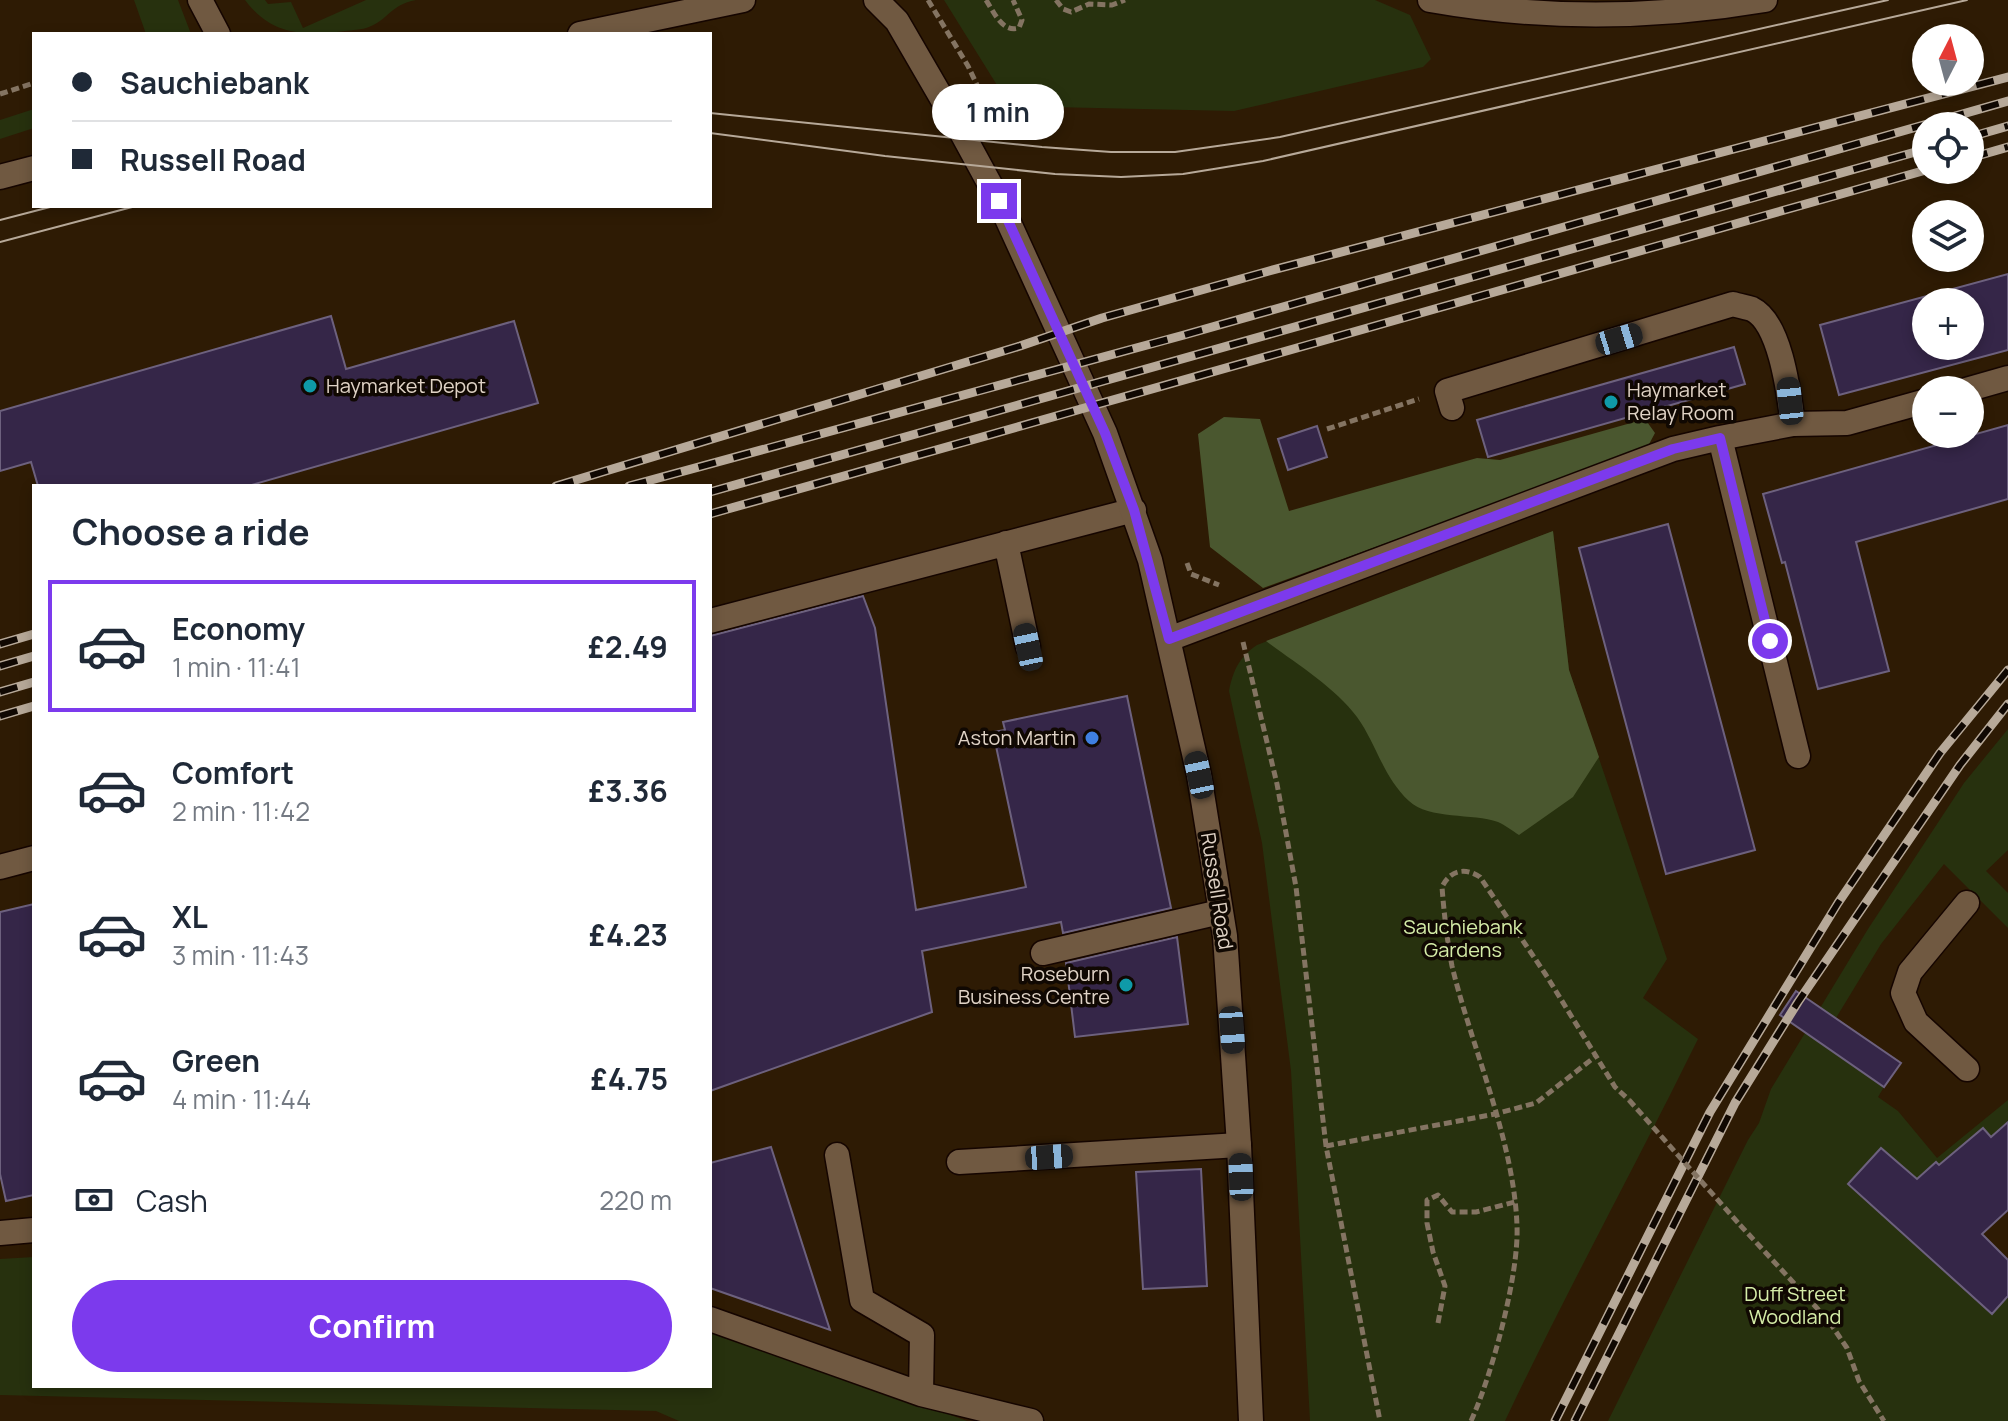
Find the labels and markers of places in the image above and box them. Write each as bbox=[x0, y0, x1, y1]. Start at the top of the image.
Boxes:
place label: Haymarket Depot bbox=[326, 372, 486, 399]
place label: Haymarket Relay Room bbox=[1627, 376, 1734, 426]
marker: Haymarket Depot bbox=[301, 377, 319, 395]
marker: Haymarket Relay Room bbox=[1602, 393, 1620, 411]
place label: Aston Martin bbox=[958, 724, 1076, 751]
marker: Aston Martin bbox=[1083, 729, 1101, 747]
place label: Roseburn Business Centre bbox=[958, 960, 1110, 1010]
marker: Roseburn Business Centre bbox=[1117, 976, 1135, 994]

